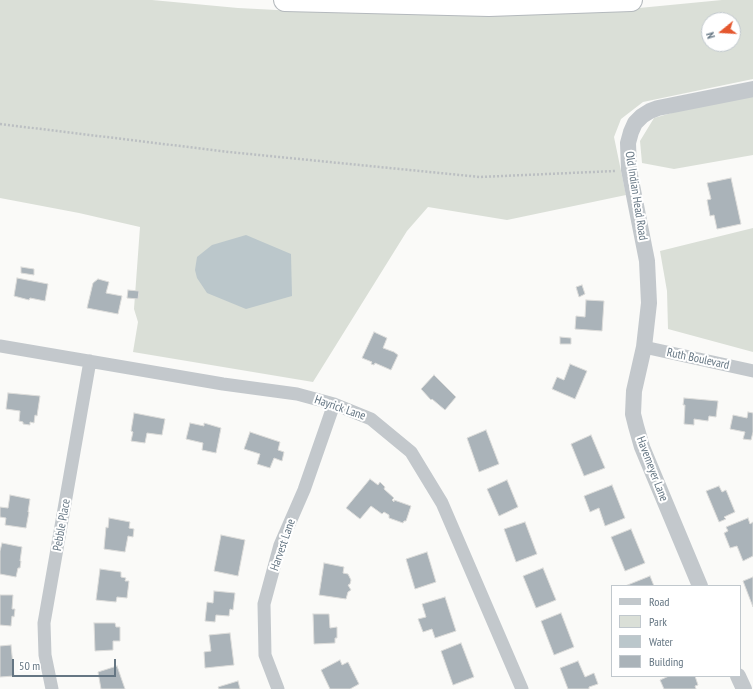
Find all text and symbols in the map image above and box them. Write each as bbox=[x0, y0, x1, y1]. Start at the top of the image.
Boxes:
north arrow bbox=[701, 12, 741, 52]
text: N bbox=[703, 30, 718, 40]
street label: Old Indian Head Road bbox=[622, 150, 650, 242]
street label: Ruth Boulevard bbox=[665, 345, 731, 373]
street label: Hayrick Lane bbox=[313, 393, 367, 423]
street label: Havemeyer Lane bbox=[633, 434, 671, 504]
street label: Pebble Place bbox=[50, 498, 74, 552]
street label: Harvest Lane bbox=[267, 517, 299, 573]
legend bbox=[611, 585, 741, 677]
text: Road bbox=[649, 594, 669, 609]
text: Park bbox=[649, 614, 667, 629]
text: Water bbox=[649, 634, 673, 649]
scale bar bbox=[14, 651, 118, 677]
text: Building bbox=[649, 654, 684, 669]
text: 50 m bbox=[19, 658, 40, 673]

